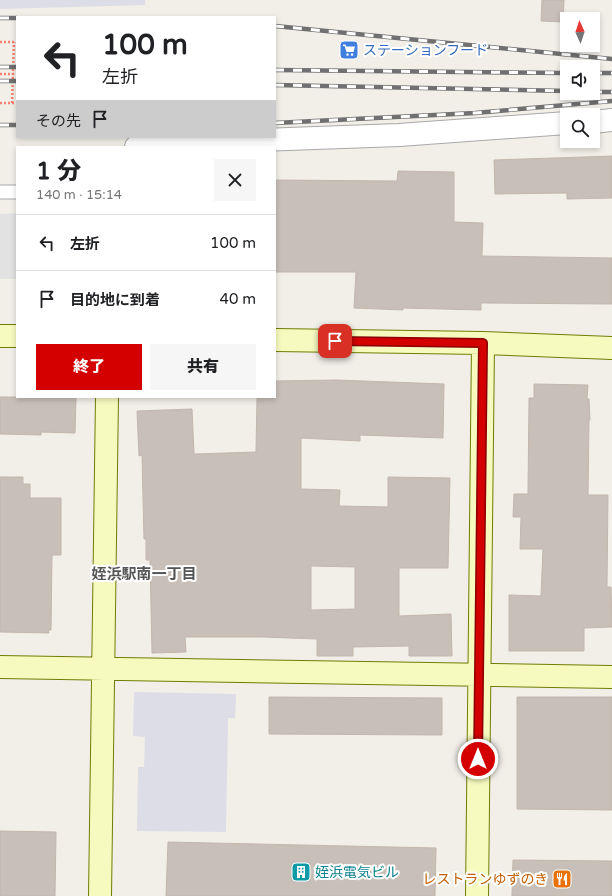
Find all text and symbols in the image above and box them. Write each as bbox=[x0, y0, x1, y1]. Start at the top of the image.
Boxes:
north arrow bbox=[560, 12, 600, 52]
map controls bbox=[560, 12, 600, 148]
text: 100 m bbox=[102, 28, 188, 62]
icon: left bbox=[36, 32, 88, 84]
supermarket icon: ステーションフード bbox=[338, 39, 360, 61]
place label: ステーションフード bbox=[363, 42, 488, 59]
button: sound bbox=[560, 60, 600, 100]
text: 左折 bbox=[102, 66, 138, 88]
icon: arrive bbox=[89, 108, 111, 130]
button: search bbox=[560, 108, 600, 148]
text: その先 bbox=[36, 112, 81, 130]
text: 1 分 bbox=[36, 157, 81, 186]
button: close bbox=[214, 159, 256, 201]
text: 140 m · 15:14 bbox=[36, 187, 122, 203]
icon: left bbox=[36, 232, 58, 254]
text: 100 m bbox=[210, 234, 256, 252]
text: 左折 bbox=[70, 235, 100, 253]
icon: arrive bbox=[36, 288, 58, 310]
text: 40 m bbox=[219, 290, 256, 308]
text: 目的地に到着 bbox=[70, 291, 160, 309]
pin bbox=[318, 324, 352, 358]
icon: arrive bbox=[324, 330, 346, 352]
button: 終了 bbox=[36, 344, 142, 390]
button: 共有 bbox=[150, 344, 256, 390]
district label: 姪浜駅南一丁目 bbox=[91, 565, 197, 583]
position arrow bbox=[457, 738, 499, 780]
building icon: 姪浜電気ビル bbox=[290, 861, 312, 883]
place label: 姪浜電気ビル bbox=[315, 864, 399, 881]
restaurant icon: レストランゆずのき bbox=[551, 868, 573, 890]
place label: レストランゆずのき bbox=[422, 871, 548, 888]

